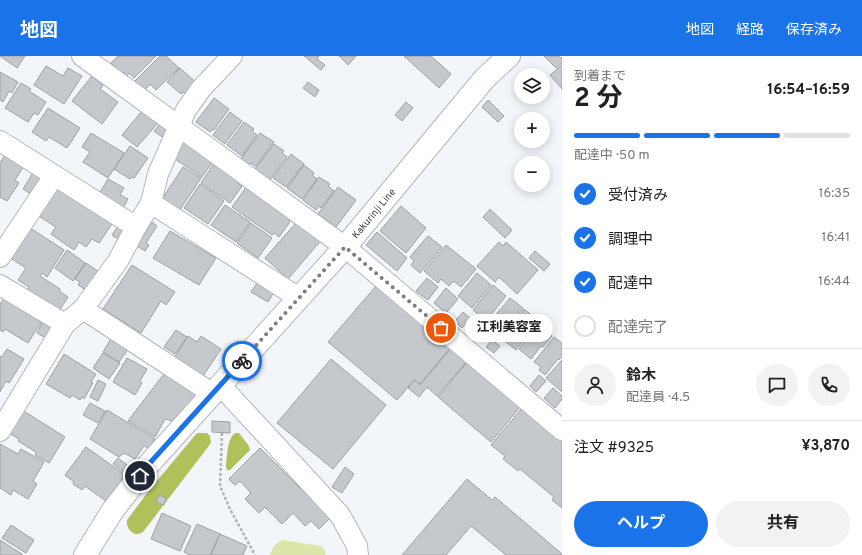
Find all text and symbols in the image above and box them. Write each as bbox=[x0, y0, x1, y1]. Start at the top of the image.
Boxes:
text: 地図 bbox=[20, 19, 58, 43]
text: 地図 bbox=[686, 22, 714, 39]
text: 経路 bbox=[736, 22, 764, 39]
text: 保存済み bbox=[786, 22, 842, 39]
map controls bbox=[514, 68, 550, 192]
button: layers bbox=[514, 68, 550, 104]
text: 到着まで bbox=[574, 69, 626, 85]
text: 16:54–16:59 bbox=[767, 81, 850, 100]
text: 2 分 bbox=[574, 83, 622, 116]
button: + bbox=[514, 112, 550, 148]
text: 配達中 · 50 m bbox=[574, 148, 650, 164]
button: − bbox=[514, 156, 550, 192]
icon: check bbox=[574, 183, 596, 205]
street label: Kakurinji Line bbox=[350, 186, 399, 242]
text: 16:35 bbox=[819, 186, 850, 202]
text: 受付済み bbox=[608, 187, 668, 206]
icon: check bbox=[574, 227, 596, 249]
text: 16:41 bbox=[822, 230, 850, 246]
text: 調理中 bbox=[608, 231, 653, 250]
icon: check bbox=[574, 271, 596, 293]
text: 16:44 bbox=[818, 274, 850, 290]
text: 配達中 bbox=[608, 275, 653, 294]
pin bbox=[424, 311, 458, 345]
callout: 江利美容室 bbox=[465, 314, 553, 342]
icon: bag bbox=[430, 317, 452, 339]
text: 配達完了 bbox=[608, 319, 668, 338]
text: 江利美容室 bbox=[476, 320, 542, 336]
courier bbox=[222, 341, 262, 381]
icon: bike bbox=[231, 350, 253, 372]
button: person bbox=[574, 364, 616, 406]
button: chat bbox=[756, 364, 798, 406]
button: phone bbox=[808, 364, 850, 406]
text: 鈴木 bbox=[626, 367, 656, 386]
text: 配達員 · 4.5 bbox=[626, 390, 690, 406]
text: ¥3,870 bbox=[801, 437, 850, 456]
text: 注文 #9325 bbox=[574, 439, 654, 458]
pin bbox=[123, 459, 157, 493]
icon: home bbox=[129, 465, 151, 487]
button: ヘルプ bbox=[574, 501, 708, 547]
button: 共有 bbox=[716, 501, 850, 547]

